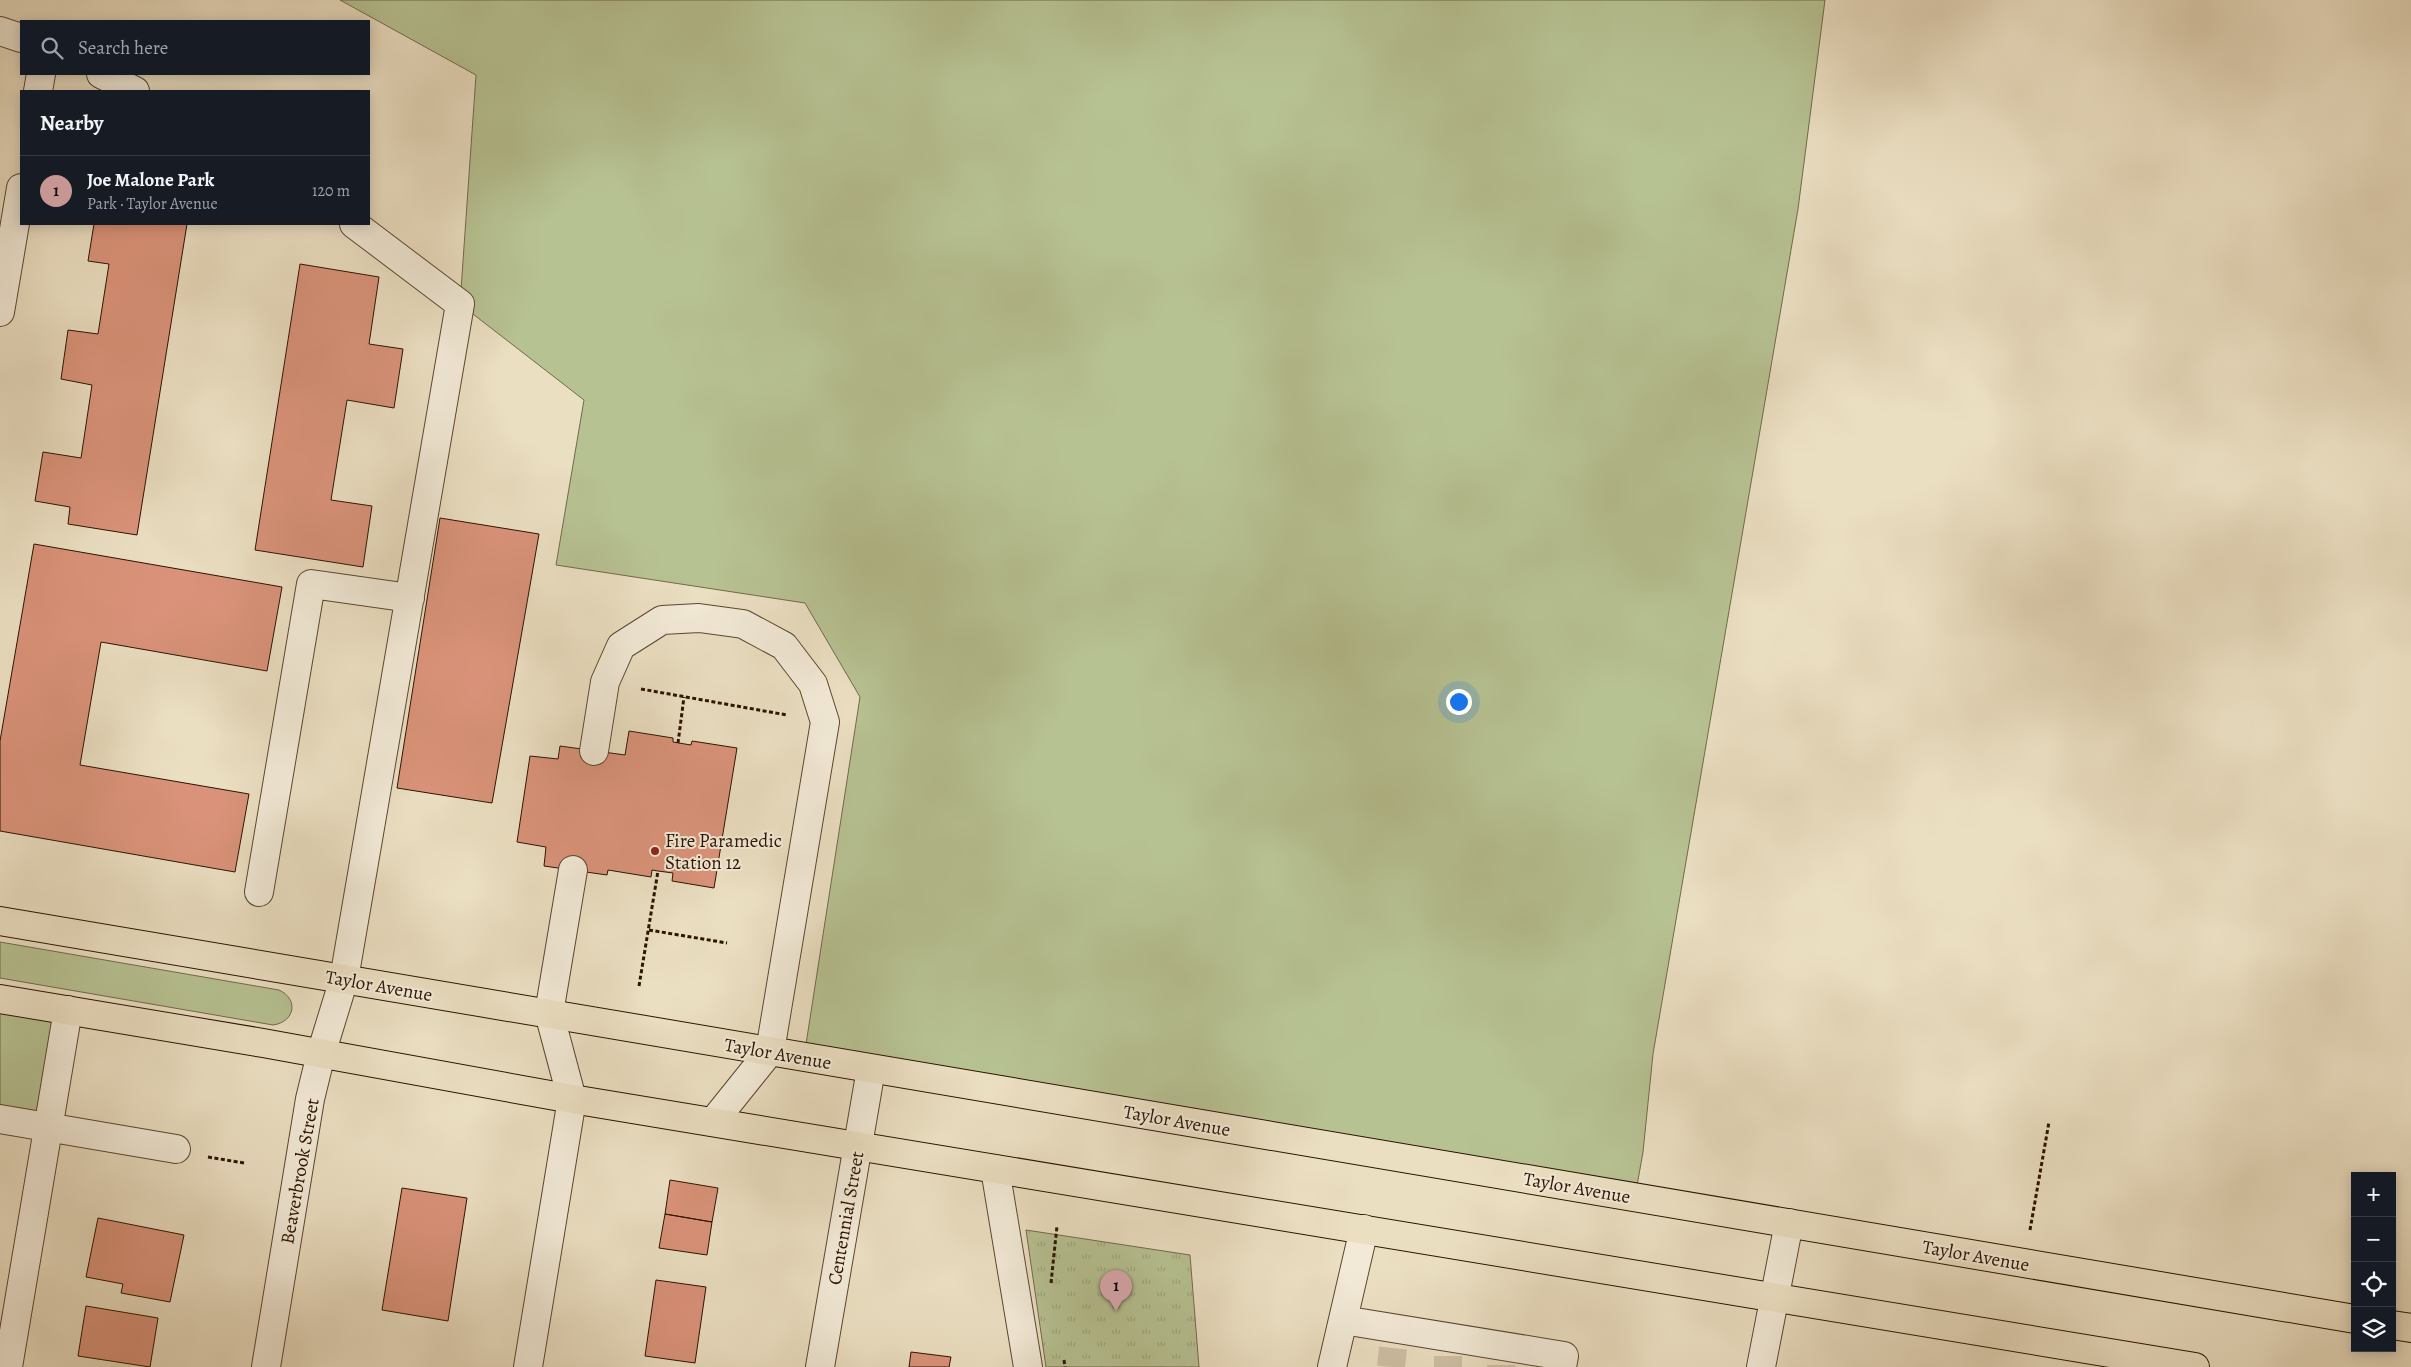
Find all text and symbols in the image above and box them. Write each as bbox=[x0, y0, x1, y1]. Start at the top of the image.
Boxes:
search box bbox=[20, 20, 370, 75]
icon: search bbox=[38, 34, 66, 62]
text: Search here bbox=[78, 35, 168, 61]
text: Nearby bbox=[40, 109, 103, 137]
text: Joe Malone Park bbox=[87, 167, 214, 193]
text: 1 bbox=[53, 180, 59, 202]
text: 120 m bbox=[312, 180, 350, 202]
text: Park · Taylor Avenue bbox=[87, 193, 218, 215]
your location bbox=[1446, 689, 1472, 715]
place label: Fire Paramedic Station 12 bbox=[665, 828, 782, 876]
marker: Fire Paramedic Station 12 bbox=[649, 845, 661, 857]
street label: Taylor Avenue bbox=[323, 964, 434, 1008]
street label: Taylor Avenue bbox=[722, 1032, 833, 1076]
street label: Beaverbrook Street bbox=[274, 1096, 326, 1246]
street label: Taylor Avenue bbox=[1121, 1099, 1232, 1143]
street label: Centennial Street bbox=[821, 1149, 871, 1287]
street label: Taylor Avenue bbox=[1521, 1166, 1632, 1210]
map controls bbox=[2351, 1172, 2396, 1352]
button: + bbox=[2351, 1172, 2396, 1217]
button: − bbox=[2351, 1217, 2396, 1262]
street label: Taylor Avenue bbox=[1920, 1234, 2031, 1278]
button: locate bbox=[2351, 1262, 2396, 1307]
pin: 1 bbox=[1100, 1270, 1132, 1311]
button: layers bbox=[2351, 1307, 2396, 1352]

